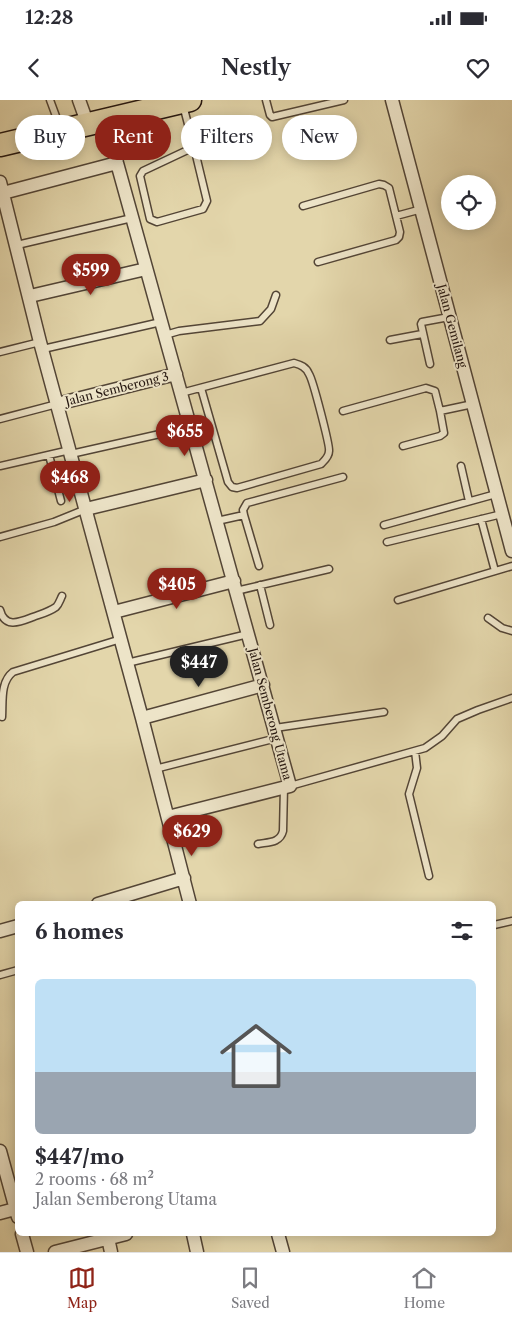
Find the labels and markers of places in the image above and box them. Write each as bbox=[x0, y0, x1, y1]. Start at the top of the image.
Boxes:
pin: $599 bbox=[61, 254, 121, 296]
pin: $655 bbox=[155, 414, 215, 457]
pin: $468 bbox=[40, 460, 100, 503]
pin: $405 bbox=[147, 568, 207, 610]
pin: $447 bbox=[169, 646, 229, 688]
pin: $629 bbox=[162, 814, 222, 857]

